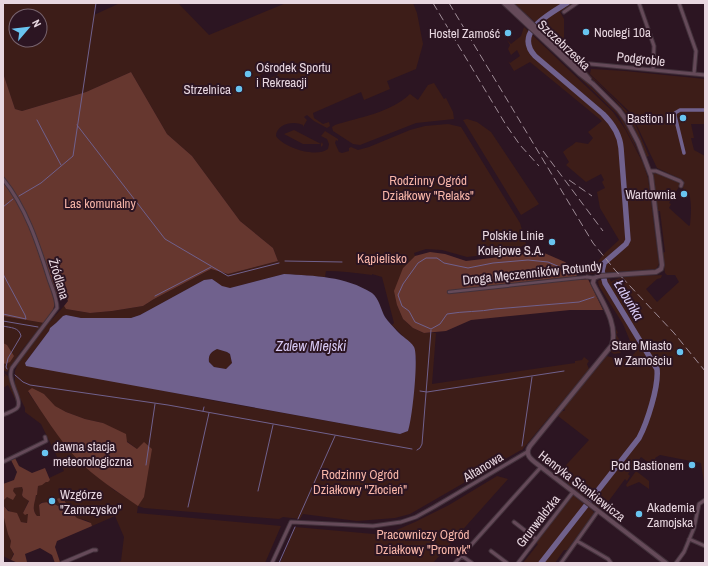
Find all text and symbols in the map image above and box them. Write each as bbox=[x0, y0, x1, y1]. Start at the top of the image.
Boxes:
north arrow bbox=[8, 8, 48, 48]
street label: Szczebrzeska bbox=[534, 16, 594, 74]
text: N bbox=[29, 17, 45, 29]
place label: Noclegi 10a bbox=[594, 24, 651, 41]
place label: Hostel Zamość bbox=[429, 25, 500, 42]
marker: Noclegi 10a bbox=[581, 27, 591, 37]
marker: Hostel Zamość bbox=[503, 28, 513, 38]
street label: Podgroble bbox=[616, 48, 666, 70]
place label: Ośrodek Sportu i Rekreacji bbox=[256, 59, 331, 91]
marker: Ośrodek Sportu i Rekreacji bbox=[243, 69, 253, 79]
place label: Strzelnica bbox=[184, 81, 231, 98]
marker: Strzelnica bbox=[234, 84, 244, 94]
place label: Bastion III bbox=[627, 110, 675, 127]
marker: Bastion III bbox=[678, 113, 688, 123]
park label: Rodzinny Ogród Działkowy "Relaks" bbox=[382, 172, 474, 204]
place label: Wartownia bbox=[625, 186, 676, 203]
marker: Wartownia bbox=[679, 189, 689, 199]
park label: Las komunalny bbox=[64, 195, 137, 212]
place label: Polskie Linie Kolejowe S.A. bbox=[478, 227, 544, 259]
marker: Polskie Linie Kolejowe S.A. bbox=[547, 237, 557, 247]
park label: Kąpielisko bbox=[357, 250, 407, 267]
street label: Źródlana bbox=[45, 256, 73, 302]
street label: Droga Męczenników Rotundy bbox=[462, 257, 603, 289]
water label: Łabuńka bbox=[609, 276, 648, 324]
water label: Zalew Miejski bbox=[275, 337, 347, 355]
place label: Stare Miasto w Zamościu bbox=[612, 337, 672, 369]
marker: Stare Miasto w Zamościu bbox=[675, 347, 685, 357]
place label: dawna stacja meteorologiczna bbox=[53, 438, 132, 470]
street label: Henryka Sienkiewicza bbox=[535, 447, 629, 525]
marker: dawna stacja meteorologiczna bbox=[40, 448, 50, 458]
street label: Altanowa bbox=[459, 448, 506, 486]
place label: Pod Bastionem bbox=[611, 457, 684, 474]
marker: Pod Bastionem bbox=[687, 460, 697, 470]
park label: Rodzinny Ogród Działkowy "Złocień" bbox=[313, 466, 407, 498]
place label: Wzgórze "Zamczysko" bbox=[60, 486, 122, 518]
street label: Grunwaldzka bbox=[512, 491, 564, 551]
marker: Wzgórze "Zamczysko" bbox=[47, 496, 57, 506]
place label: Akademia Zamojska bbox=[646, 499, 695, 531]
marker: Akademia Zamojska bbox=[634, 509, 644, 519]
park label: Pracowniczy Ogród Działkowy "Promyk" bbox=[375, 526, 471, 558]

